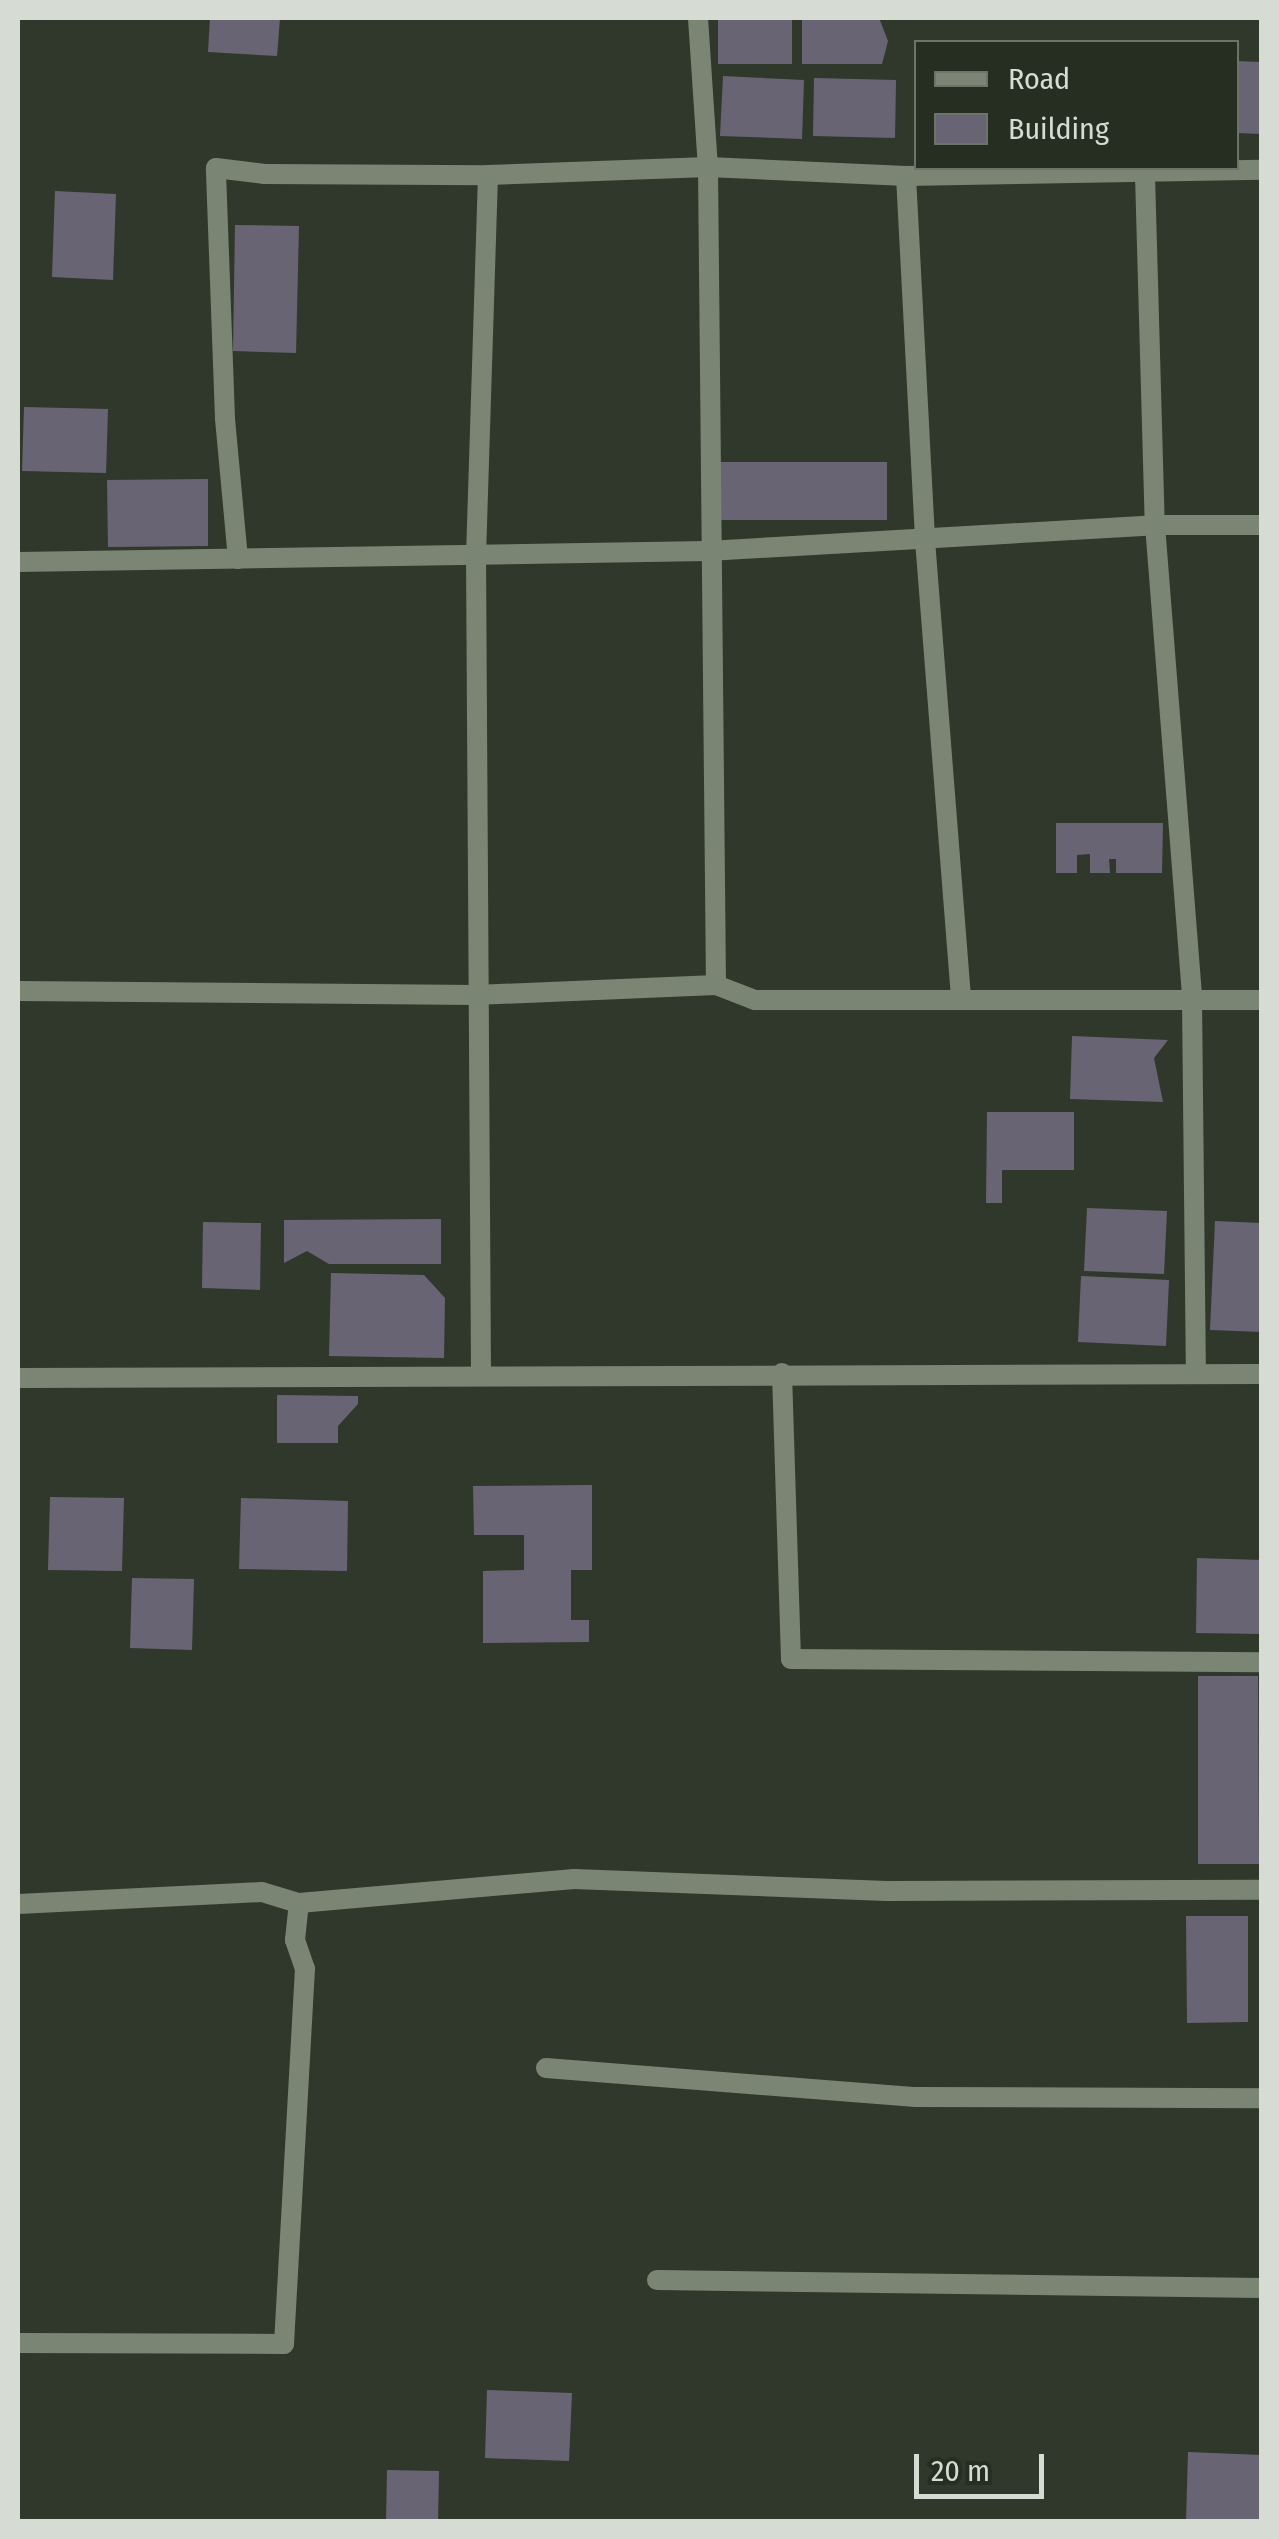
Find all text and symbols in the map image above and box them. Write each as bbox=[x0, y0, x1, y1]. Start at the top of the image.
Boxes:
legend bbox=[914, 40, 1239, 170]
text: Road bbox=[1008, 61, 1070, 97]
text: Building bbox=[1008, 111, 1109, 147]
scale bar bbox=[919, 2434, 1049, 2496]
text: 20 m bbox=[931, 2453, 990, 2489]

